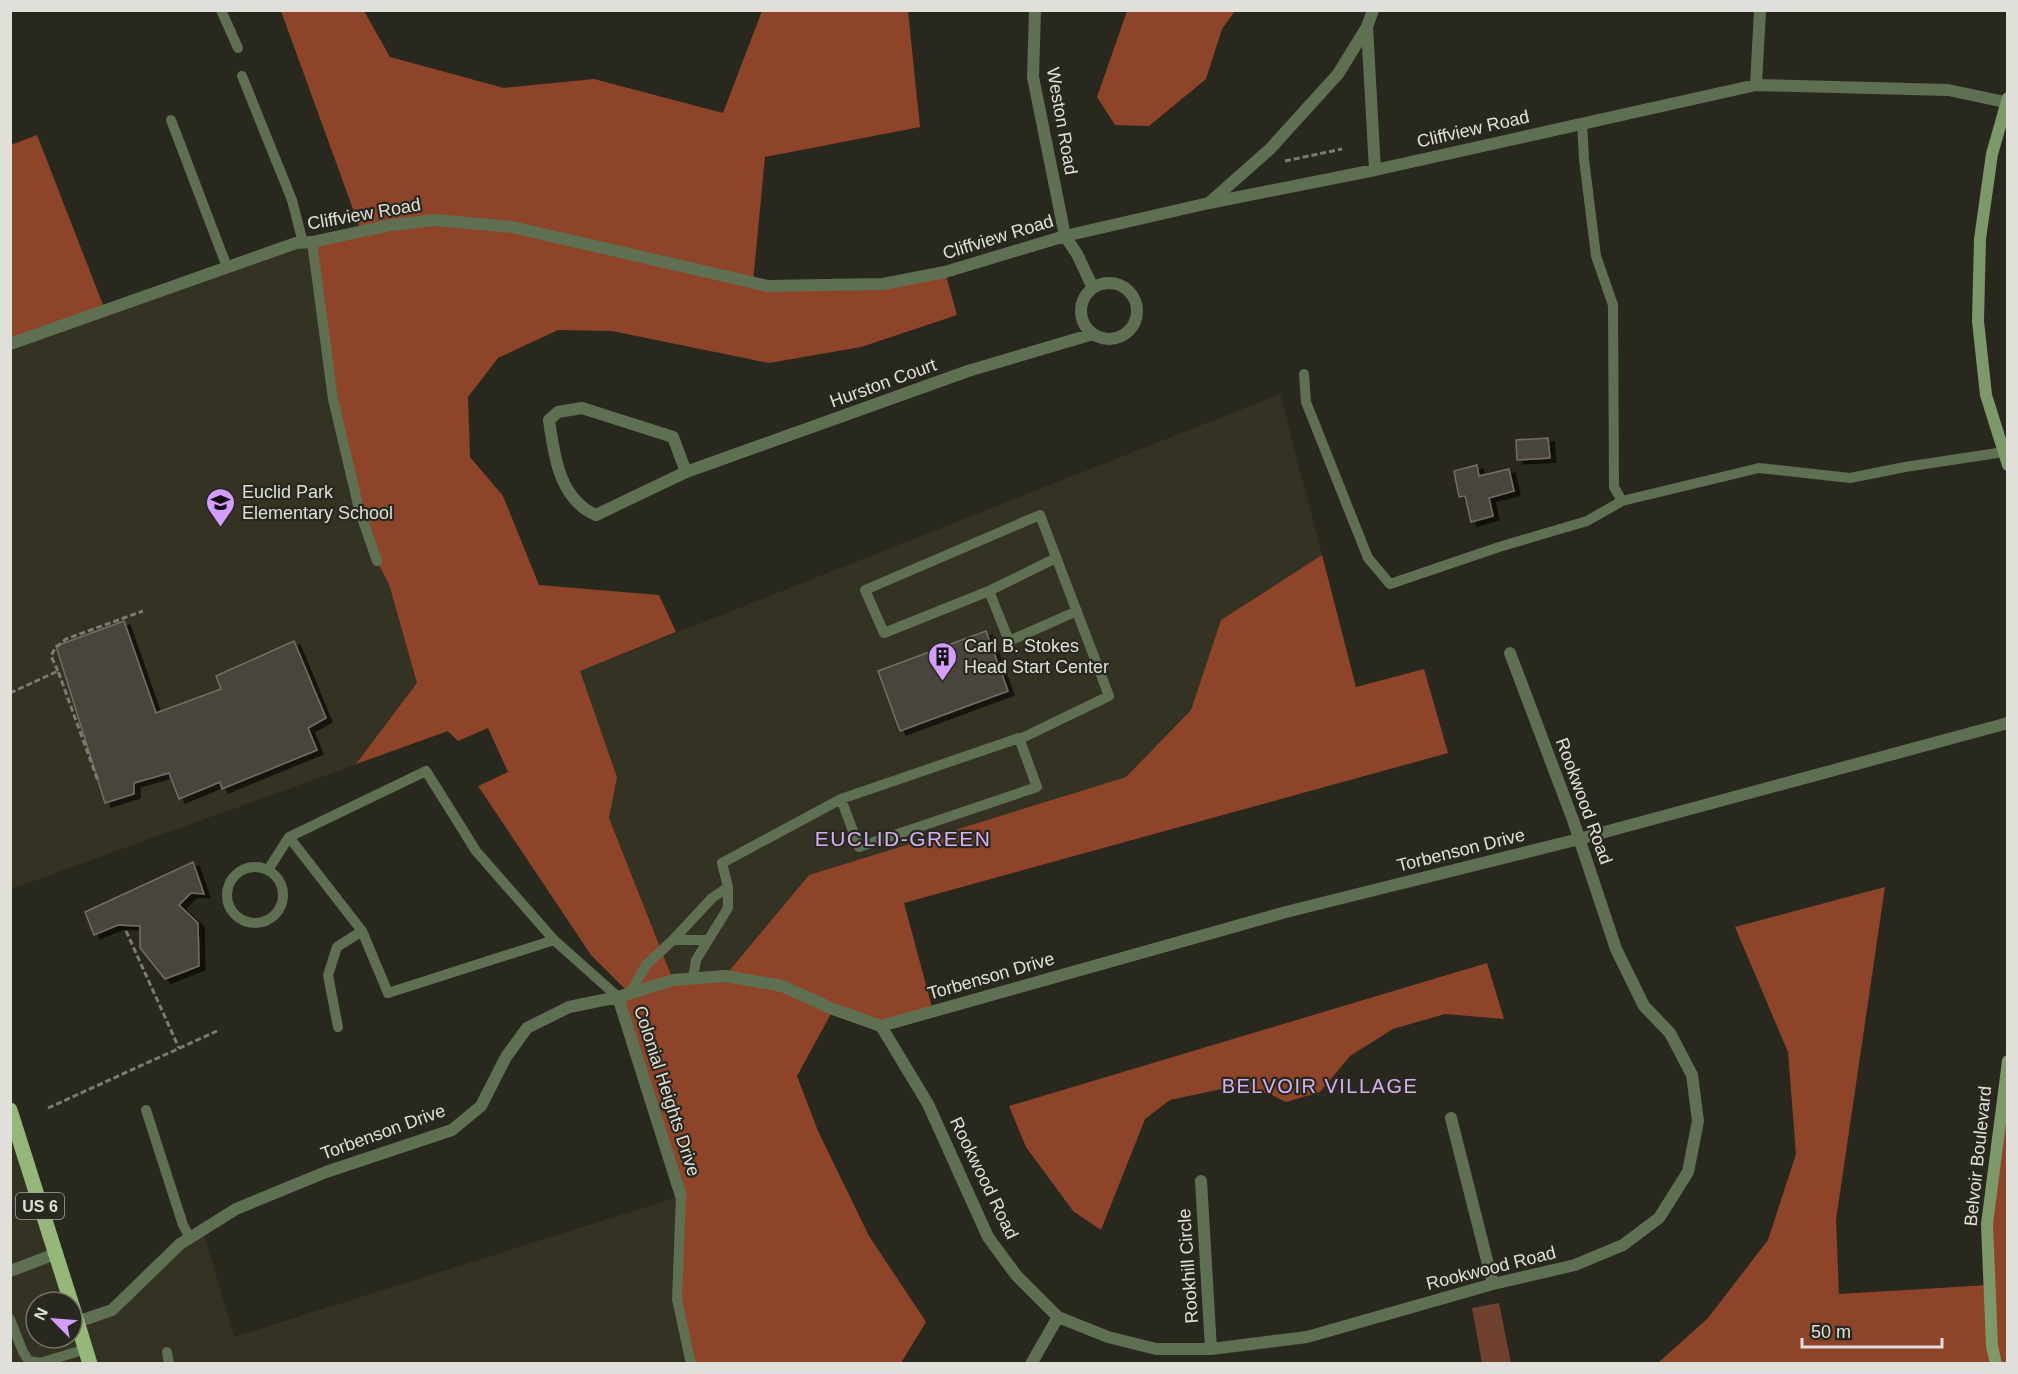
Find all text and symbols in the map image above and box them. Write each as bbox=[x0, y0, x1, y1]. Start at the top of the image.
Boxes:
street label: Weston Road bbox=[1043, 66, 1081, 176]
street label: Cliffview Road bbox=[1415, 106, 1531, 152]
street label: Cliffview Road bbox=[306, 194, 422, 234]
street label: Cliffview Road bbox=[940, 211, 1056, 263]
street label: Hurston Court bbox=[827, 354, 939, 412]
place label: Euclid Park Elementary School bbox=[242, 482, 393, 523]
school or university icon: Euclid Park Elementary School bbox=[205, 486, 237, 528]
place label: Carl B. Stokes Head Start Center bbox=[964, 636, 1109, 677]
building icon: Carl B. Stokes Head Start Center bbox=[927, 640, 959, 682]
street label: Rookwood Road bbox=[1552, 735, 1616, 867]
street label: Torbenson Drive bbox=[1395, 824, 1527, 876]
district label: EUCLID-GREEN bbox=[815, 827, 991, 850]
street label: Torbenson Drive bbox=[925, 948, 1057, 1004]
street label: Colonial Heights Drive bbox=[630, 1003, 704, 1179]
district label: BELVOIR VILLAGE bbox=[1222, 1075, 1418, 1097]
street label: Belvoir Boulevard bbox=[1961, 1085, 1995, 1227]
street label: Torbenson Drive bbox=[318, 1100, 448, 1164]
street label: Rookwood Road bbox=[946, 1114, 1022, 1242]
road number: US 6 bbox=[16, 1193, 64, 1219]
street label: Rookhill Circle bbox=[1174, 1208, 1202, 1324]
street label: Rookwood Road bbox=[1424, 1242, 1558, 1294]
north arrow bbox=[24, 1290, 84, 1350]
text: N bbox=[31, 1305, 51, 1323]
scale bar bbox=[1802, 1311, 1942, 1349]
text: 50 m bbox=[1811, 1322, 1851, 1342]

